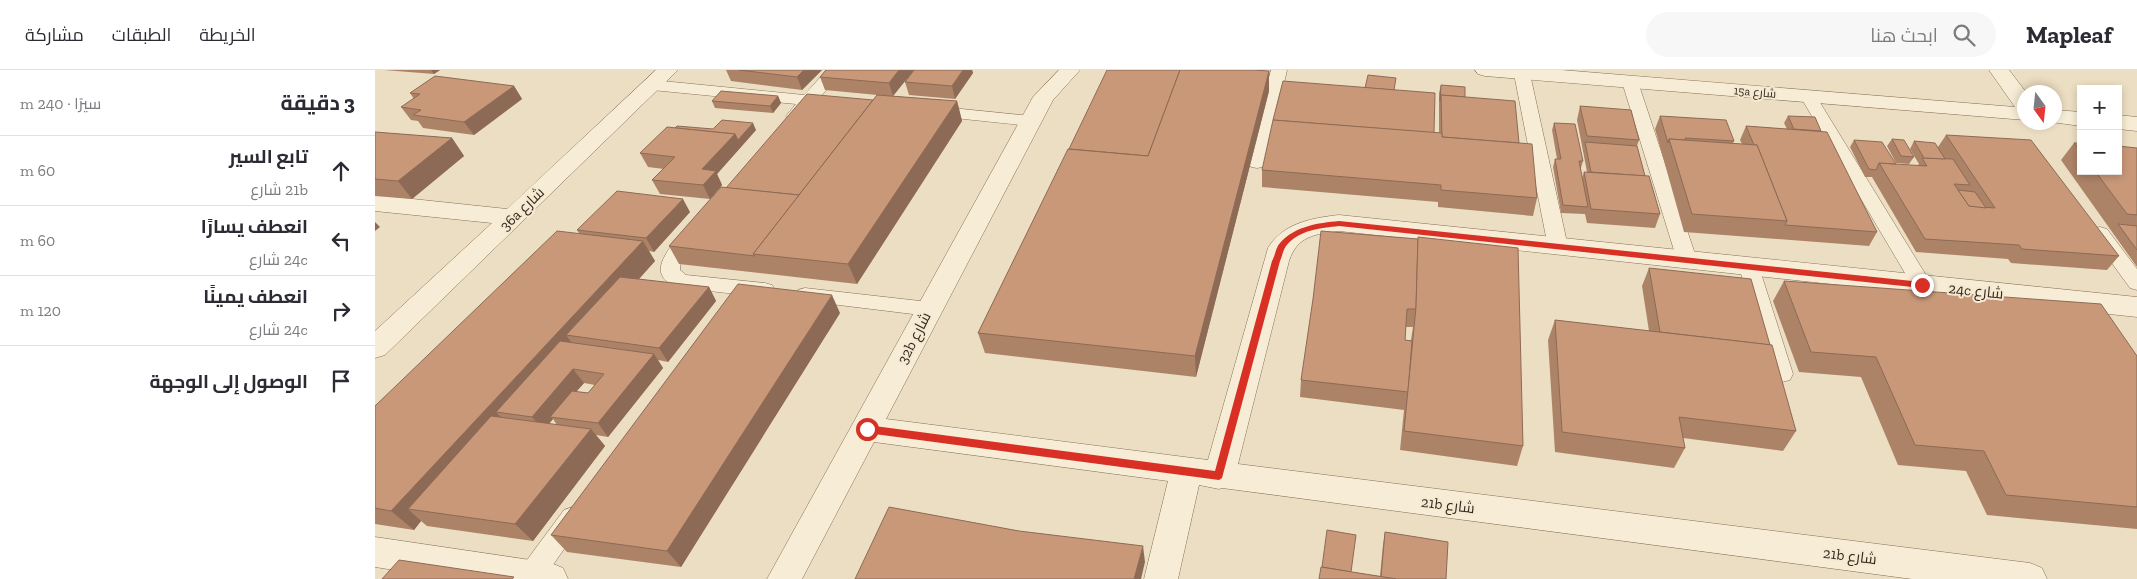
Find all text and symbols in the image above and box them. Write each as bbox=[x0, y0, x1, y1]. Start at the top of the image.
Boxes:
search box bbox=[1646, 12, 1996, 57]
text: Mapleaf bbox=[2026, 20, 2112, 49]
icon: search bbox=[1950, 21, 1978, 49]
text: مشاركة bbox=[25, 24, 84, 46]
text: الطبقات bbox=[112, 24, 171, 46]
text: الخريطة bbox=[199, 24, 256, 46]
text: ابحث هنا bbox=[1870, 24, 1938, 47]
street label: 15a شارع bbox=[1733, 83, 1777, 102]
north arrow bbox=[2017, 85, 2062, 130]
map controls bbox=[2077, 85, 2122, 175]
button: + bbox=[2077, 85, 2122, 130]
text: 3 دقيقة bbox=[281, 90, 355, 115]
text: سيرًا · 240 m bbox=[20, 94, 101, 113]
button: − bbox=[2077, 130, 2122, 175]
text: تابع السير bbox=[229, 145, 308, 168]
icon: ahead bbox=[327, 157, 355, 185]
text: 60 m bbox=[20, 161, 55, 180]
text: 21b شارع bbox=[250, 180, 308, 199]
street label: 36a شارع bbox=[496, 183, 549, 236]
text: انعطف يسارًا bbox=[201, 215, 308, 238]
icon: left bbox=[327, 227, 355, 255]
text: 60 m bbox=[20, 231, 55, 250]
text: 24c شارع bbox=[249, 250, 308, 269]
route end bbox=[1911, 274, 1934, 297]
street label: 24c شارع bbox=[1947, 279, 2004, 305]
text: انعطف يمينًا bbox=[203, 285, 308, 308]
icon: right bbox=[327, 297, 355, 325]
text: 120 m bbox=[20, 301, 61, 320]
street label: 32b شارع bbox=[893, 309, 936, 368]
text: 24c شارع bbox=[249, 320, 308, 339]
icon: arrive bbox=[327, 367, 355, 395]
text: الوصول إلى الوجهة bbox=[150, 370, 308, 393]
route start bbox=[856, 418, 879, 441]
street label: 21b شارع bbox=[1420, 493, 1476, 519]
street label: 21b شارع bbox=[1822, 544, 1878, 570]

